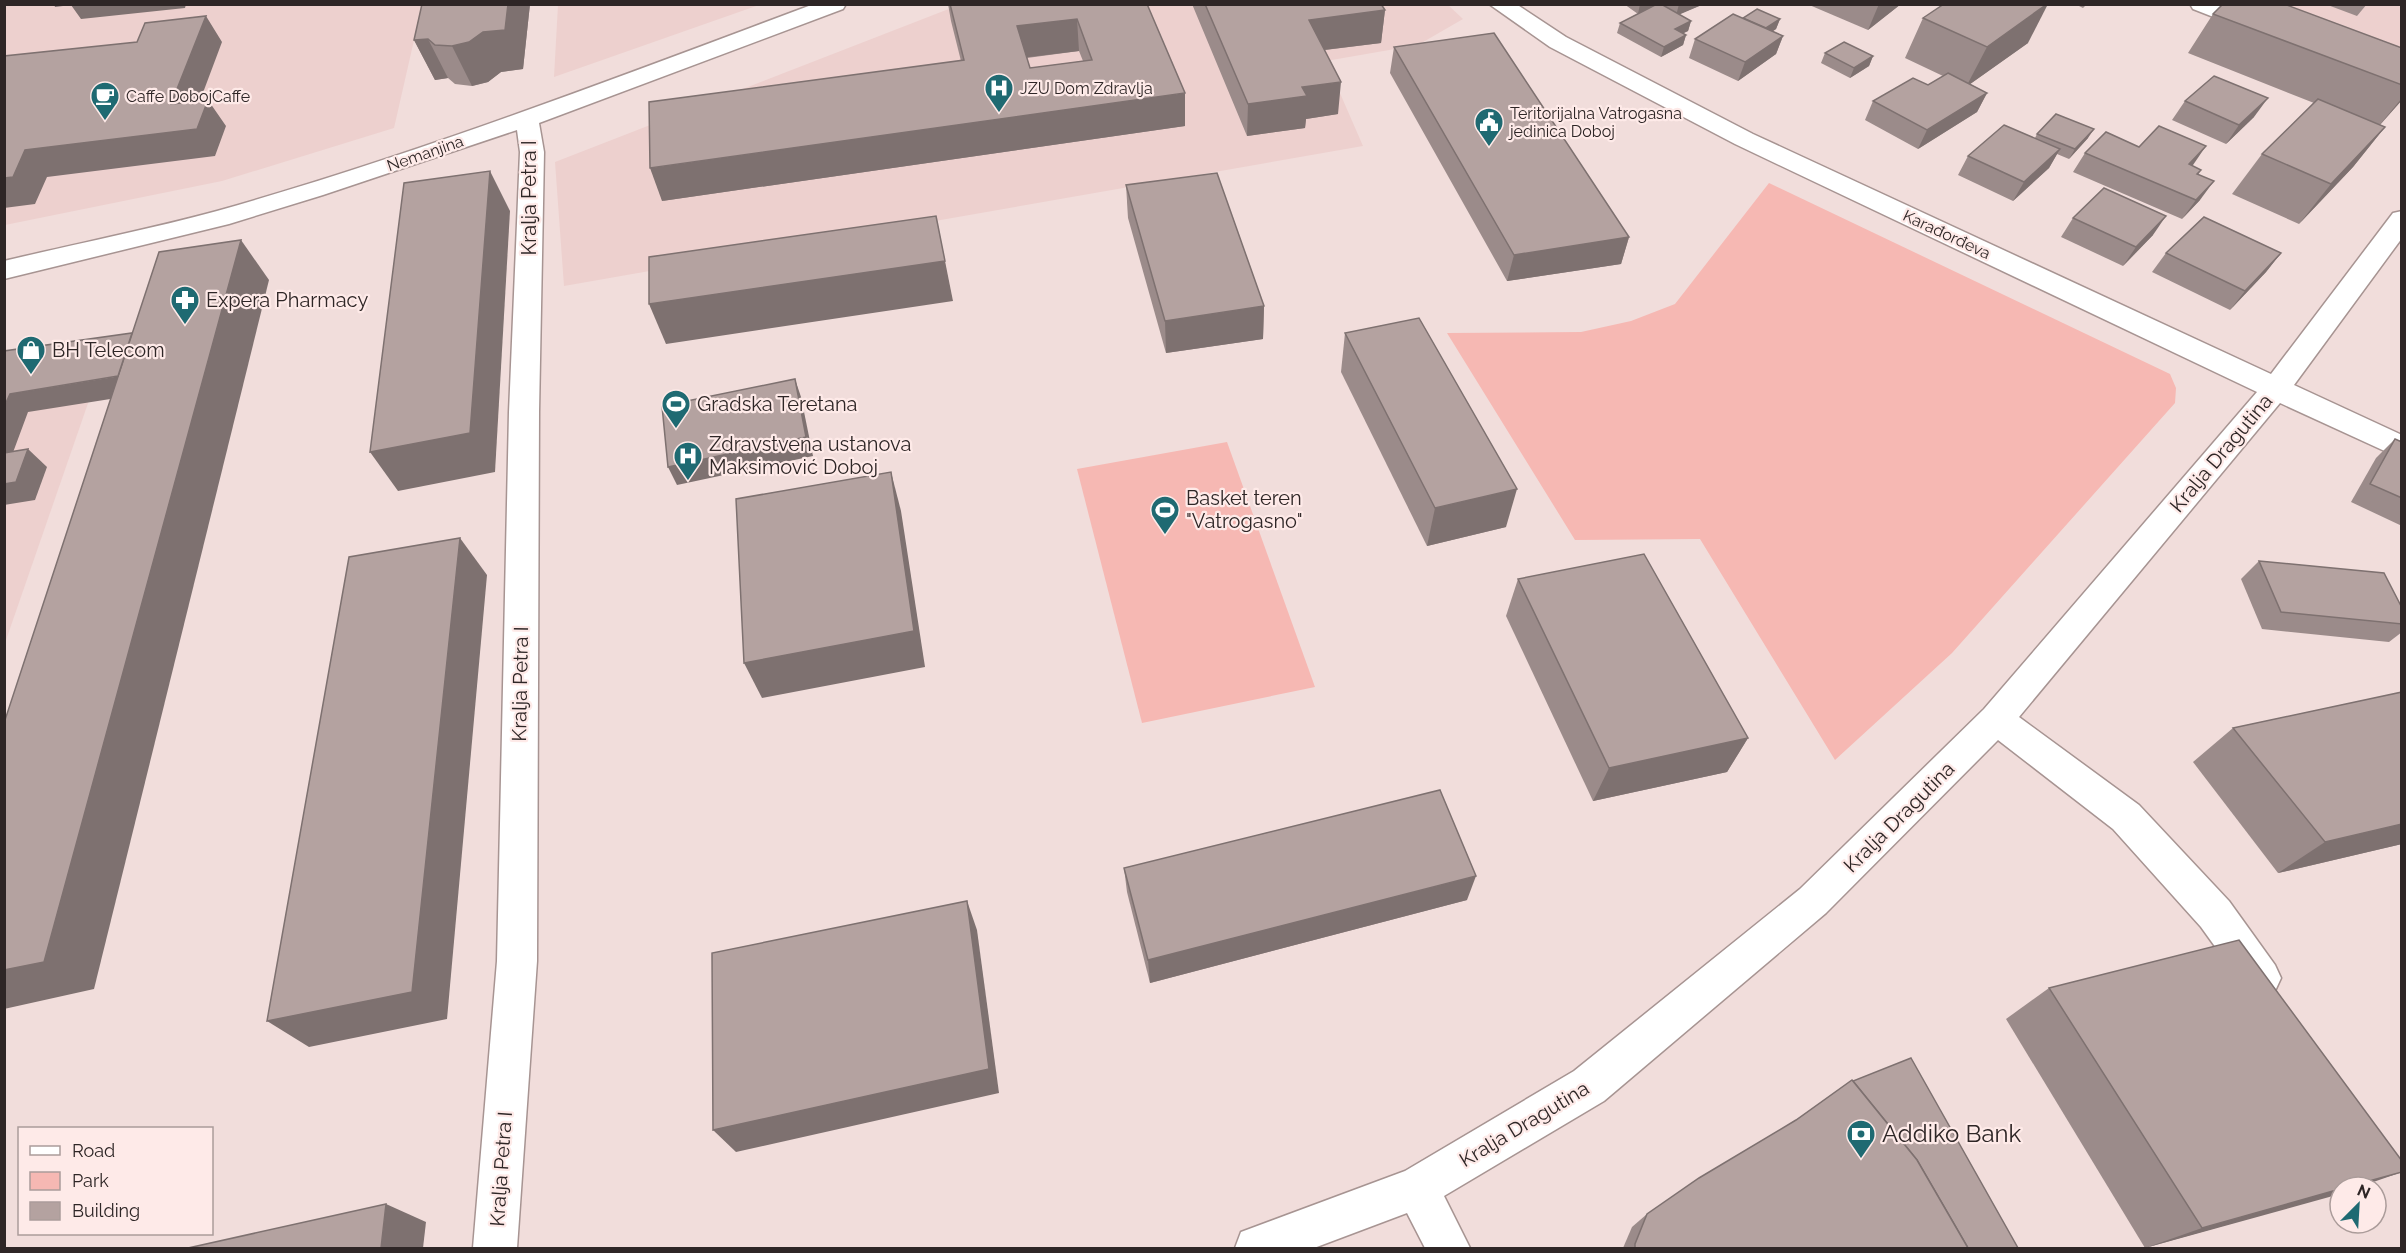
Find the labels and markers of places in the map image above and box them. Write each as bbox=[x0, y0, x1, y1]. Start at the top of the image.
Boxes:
hospital icon: JZU Dom Zdravlja bbox=[983, 72, 1015, 114]
place label: JZU Dom Zdravlja bbox=[1020, 79, 1153, 98]
cafe icon: Caffe DobojCaffe bbox=[89, 80, 121, 122]
place label: Caffe DobojCaffe bbox=[126, 87, 250, 106]
place label: Teritorijalna Vatrogasna jedinica Doboj bbox=[1508, 104, 1682, 141]
public building icon: Teritorijalna Vatrogasna jedinica Doboj bbox=[1473, 106, 1505, 148]
pharmacy icon: Expera Pharmacy bbox=[169, 284, 201, 326]
place label: Expera Pharmacy bbox=[206, 288, 368, 312]
shop icon: BH Telecom bbox=[15, 334, 47, 376]
place label: BH Telecom bbox=[52, 338, 165, 362]
sports icon: Gradska Teretana bbox=[660, 388, 692, 430]
place label: Gradska Teretana bbox=[697, 392, 857, 416]
place label: Zdravstvena ustanova Maksimović Doboj bbox=[709, 432, 911, 479]
hospital icon: Zdravstvena ustanova Maksimović Doboj bbox=[672, 440, 704, 482]
place label: Basket teren "Vatrogasno" bbox=[1186, 486, 1303, 533]
sports icon: Basket teren "Vatrogasno" bbox=[1149, 494, 1181, 536]
bank icon: Addiko Bank bbox=[1845, 1118, 1877, 1160]
place label: Addiko Bank bbox=[1882, 1119, 2021, 1148]

